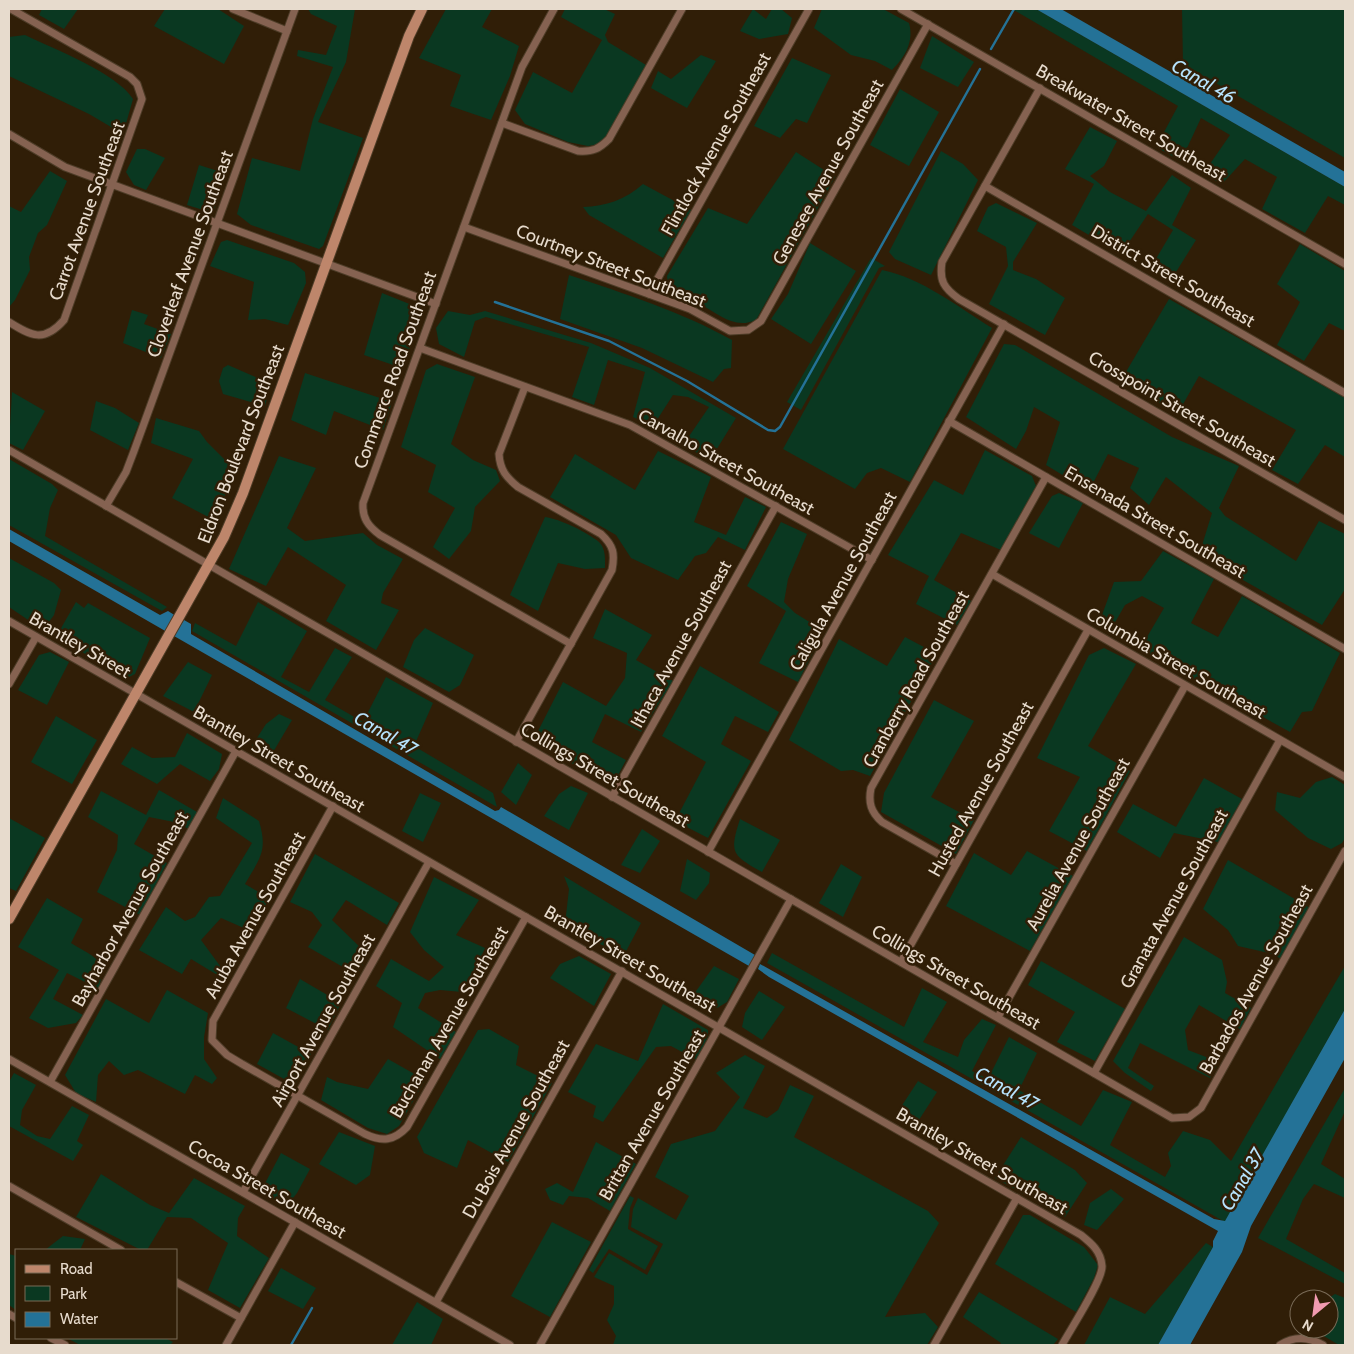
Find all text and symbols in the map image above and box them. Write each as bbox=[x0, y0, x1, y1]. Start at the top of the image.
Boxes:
street label: Flintlock Avenue Southeast bbox=[656, 49, 776, 239]
water label: Canal 46 bbox=[1168, 54, 1240, 109]
street label: Breakwater Street Southeast bbox=[1032, 60, 1230, 186]
street label: Genesee Avenue Southeast bbox=[768, 75, 888, 269]
street label: Carrot Avenue Southeast bbox=[44, 118, 130, 304]
street label: Cloverleaf Avenue Southeast bbox=[142, 147, 238, 361]
street label: Courtney Street Southeast bbox=[513, 220, 709, 312]
street label: District Street Southeast bbox=[1087, 220, 1259, 332]
street label: Commerce Road Southeast bbox=[349, 268, 441, 472]
street label: Eldron Boulevard Southeast bbox=[193, 342, 289, 546]
street label: Crosspoint Street Southeast bbox=[1085, 346, 1279, 472]
street label: Carvalho Street Southeast bbox=[634, 404, 818, 520]
street label: Ensenada Street Southeast bbox=[1061, 461, 1249, 583]
street label: Caligula Avenue Southeast bbox=[785, 488, 901, 674]
street label: Ithaca Avenue Southeast bbox=[626, 556, 736, 732]
street label: Cranberry Road Southeast bbox=[858, 587, 974, 771]
street label: Columbia Street Southeast bbox=[1082, 602, 1270, 724]
street label: Brantley Street bbox=[25, 607, 135, 683]
street label: Husted Avenue Southeast bbox=[924, 698, 1038, 880]
street label: Brantley Street Southeast bbox=[189, 701, 369, 817]
water label: Canal 47 bbox=[350, 706, 422, 761]
street label: Collings Street Southeast bbox=[517, 718, 693, 832]
street label: Aurelia Avenue Southeast bbox=[1021, 754, 1135, 934]
street label: Granata Avenue Southeast bbox=[1116, 805, 1232, 993]
street label: Bayharbor Avenue Southeast bbox=[67, 807, 193, 1011]
street label: Aruba Avenue Southeast bbox=[200, 828, 310, 1002]
street label: Barbados Avenue Southeast bbox=[1195, 880, 1317, 1078]
street label: Brantley Street Southeast bbox=[540, 901, 720, 1017]
street label: Collings Street Southeast bbox=[868, 920, 1044, 1034]
street label: Buchanan Avenue Southeast bbox=[385, 922, 513, 1122]
street label: Airport Avenue Southeast bbox=[266, 930, 380, 1110]
street label: Brittan Avenue Southeast bbox=[594, 1026, 710, 1204]
street label: Du Bois Avenue Southeast bbox=[458, 1036, 574, 1222]
water label: Canal 47 bbox=[971, 1062, 1043, 1116]
street label: Brantley Street Southeast bbox=[892, 1103, 1072, 1219]
street label: Cocoa Street Southeast bbox=[184, 1135, 350, 1243]
water label: Canal 37 bbox=[1215, 1143, 1270, 1215]
legend bbox=[15, 1249, 178, 1339]
text: Road bbox=[60, 1260, 93, 1278]
text: Park bbox=[60, 1285, 87, 1303]
north arrow bbox=[1289, 1289, 1339, 1339]
text: Water bbox=[60, 1310, 98, 1328]
text: N bbox=[1299, 1315, 1316, 1336]

